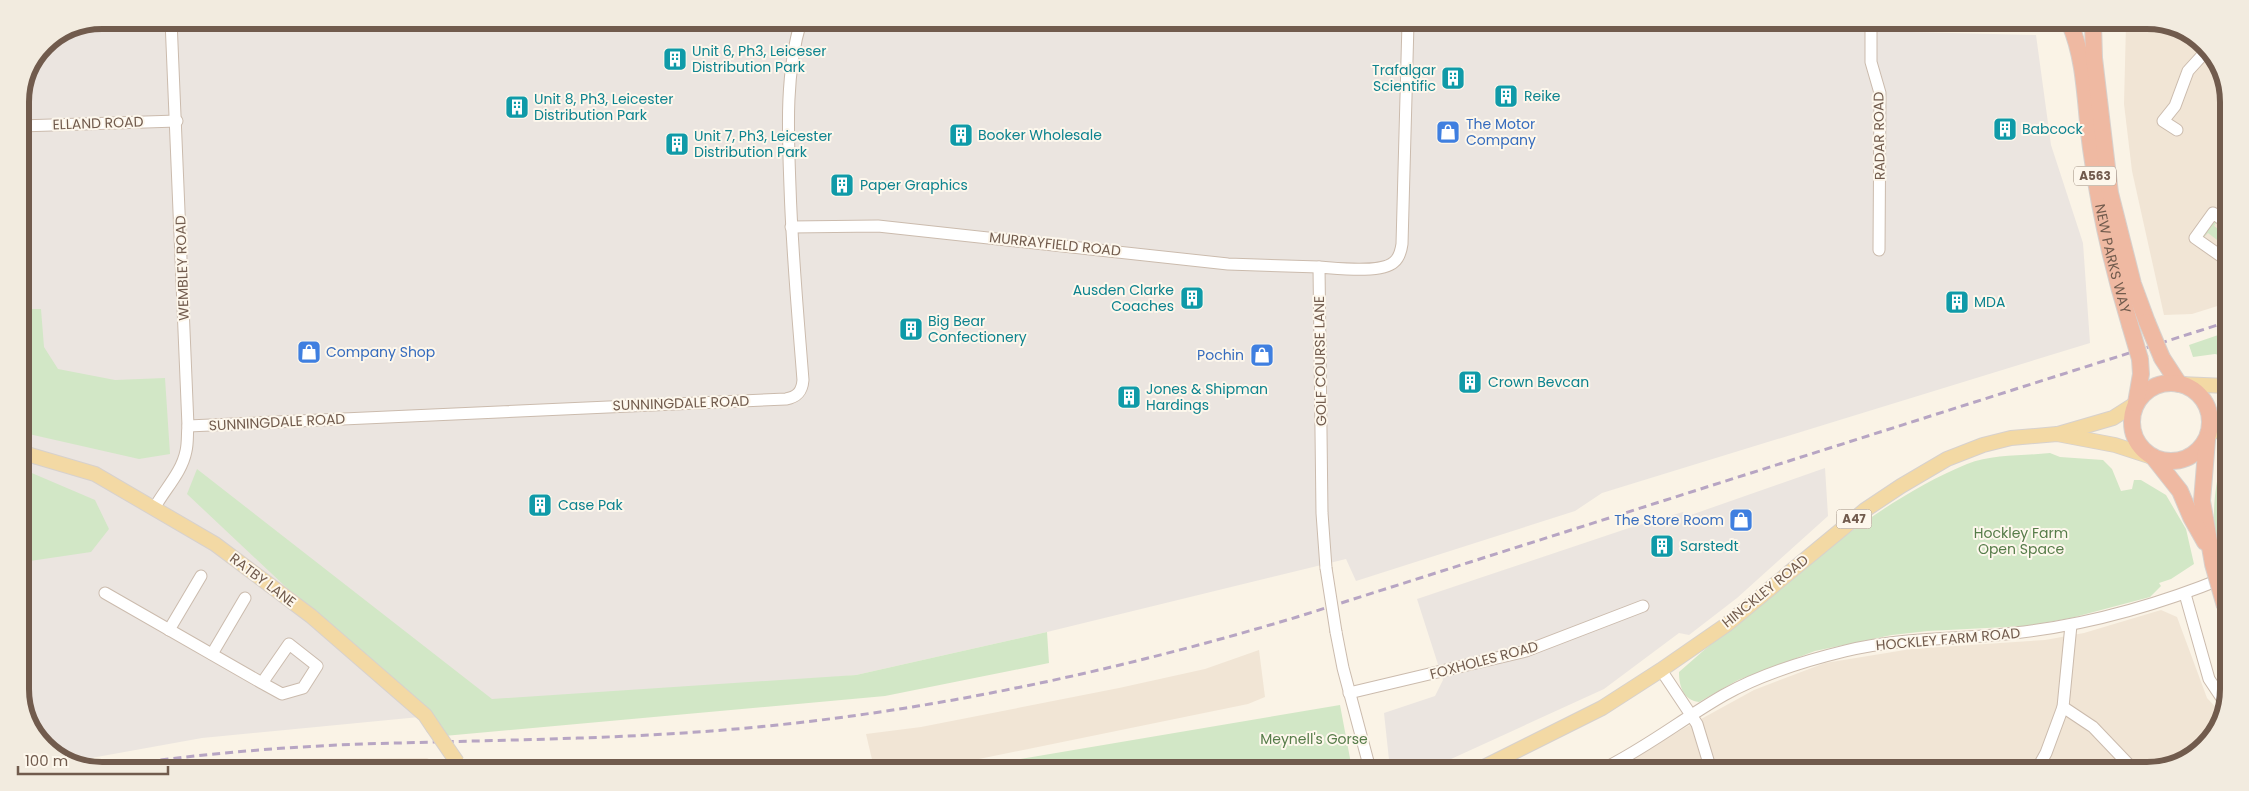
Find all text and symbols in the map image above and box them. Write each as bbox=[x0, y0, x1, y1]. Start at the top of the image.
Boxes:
place label: Unit 6, Ph3, Leiceser Distribution Park bbox=[692, 41, 826, 77]
building icon: Unit 6, Ph3, Leiceser Distribution Park bbox=[662, 46, 688, 72]
place label: Trafalgar Scientific bbox=[1372, 60, 1436, 96]
building icon: Trafalgar Scientific bbox=[1440, 65, 1466, 91]
building icon: Reike bbox=[1493, 83, 1519, 109]
place label: Reike bbox=[1524, 86, 1561, 106]
place label: Unit 8, Ph3, Leicester Distribution Park bbox=[534, 89, 674, 125]
street label: RADAR ROAD bbox=[1868, 92, 1890, 180]
building icon: Unit 8, Ph3, Leicester Distribution Park bbox=[504, 94, 530, 120]
street label: ELLAND ROAD bbox=[52, 111, 144, 135]
place label: The Motor Company bbox=[1466, 114, 1536, 150]
building icon: Babcock bbox=[1992, 116, 2018, 142]
shop icon: The Motor Company bbox=[1435, 119, 1461, 145]
place label: Babcock bbox=[2022, 119, 2083, 139]
building icon: Booker Wholesale bbox=[948, 122, 974, 148]
place label: Booker Wholesale bbox=[978, 125, 1102, 145]
place label: Unit 7, Ph3, Leicester Distribution Park bbox=[694, 126, 832, 162]
building icon: Unit 7, Ph3, Leicester Distribution Park bbox=[664, 131, 690, 157]
road number: A563 bbox=[2074, 167, 2116, 186]
building icon: Paper Graphics bbox=[829, 172, 855, 198]
place label: Paper Graphics bbox=[860, 175, 968, 195]
street label: NEW PARKS WAY bbox=[2090, 202, 2136, 316]
street label: WEMBLEY ROAD bbox=[170, 215, 194, 321]
street label: MURRAYFIELD ROAD bbox=[988, 227, 1122, 261]
place label: Ausden Clarke Coaches bbox=[1073, 280, 1174, 316]
building icon: Ausden Clarke Coaches bbox=[1179, 285, 1205, 311]
building icon: MDA bbox=[1944, 289, 1970, 315]
place label: MDA bbox=[1974, 292, 2005, 312]
street label: GOLF COURSE LANE bbox=[1309, 296, 1331, 426]
place label: Big Bear Confectionery bbox=[928, 311, 1027, 347]
building icon: Big Bear Confectionery bbox=[898, 316, 924, 342]
shop icon: Company Shop bbox=[296, 339, 322, 365]
place label: Company Shop bbox=[326, 342, 435, 362]
shop icon: Pochin bbox=[1249, 342, 1275, 368]
place label: Pochin bbox=[1197, 345, 1244, 365]
building icon: Crown Bevcan bbox=[1457, 369, 1483, 395]
place label: Crown Bevcan bbox=[1488, 372, 1589, 392]
place label: Jones & Shipman Hardings bbox=[1146, 379, 1268, 415]
building icon: Jones & Shipman Hardings bbox=[1116, 384, 1142, 410]
street label: SUNNINGDALE ROAD bbox=[612, 391, 750, 415]
street label: SUNNINGDALE ROAD bbox=[208, 408, 346, 436]
building icon: Case Pak bbox=[527, 492, 553, 518]
place label: Case Pak bbox=[558, 495, 624, 515]
shop icon: The Store Room bbox=[1728, 507, 1754, 533]
road number: A47 bbox=[1836, 509, 1872, 528]
place label: The Store Room bbox=[1614, 510, 1724, 530]
park label: Hockley Farm Open Space bbox=[1974, 523, 2068, 559]
building icon: Sarstedt bbox=[1649, 533, 1675, 559]
place label: Sarstedt bbox=[1680, 536, 1739, 556]
street label: RATBY LANE bbox=[226, 548, 300, 612]
street label: HINCKLEY ROAD bbox=[1717, 550, 1813, 632]
street label: HOCKLEY FARM ROAD bbox=[1875, 623, 2021, 655]
street label: FOXHOLES ROAD bbox=[1428, 636, 1541, 684]
park label: Meynell's Gorse bbox=[1260, 729, 1368, 749]
scale bar bbox=[18, 744, 168, 776]
text: 100 m bbox=[25, 750, 68, 771]

